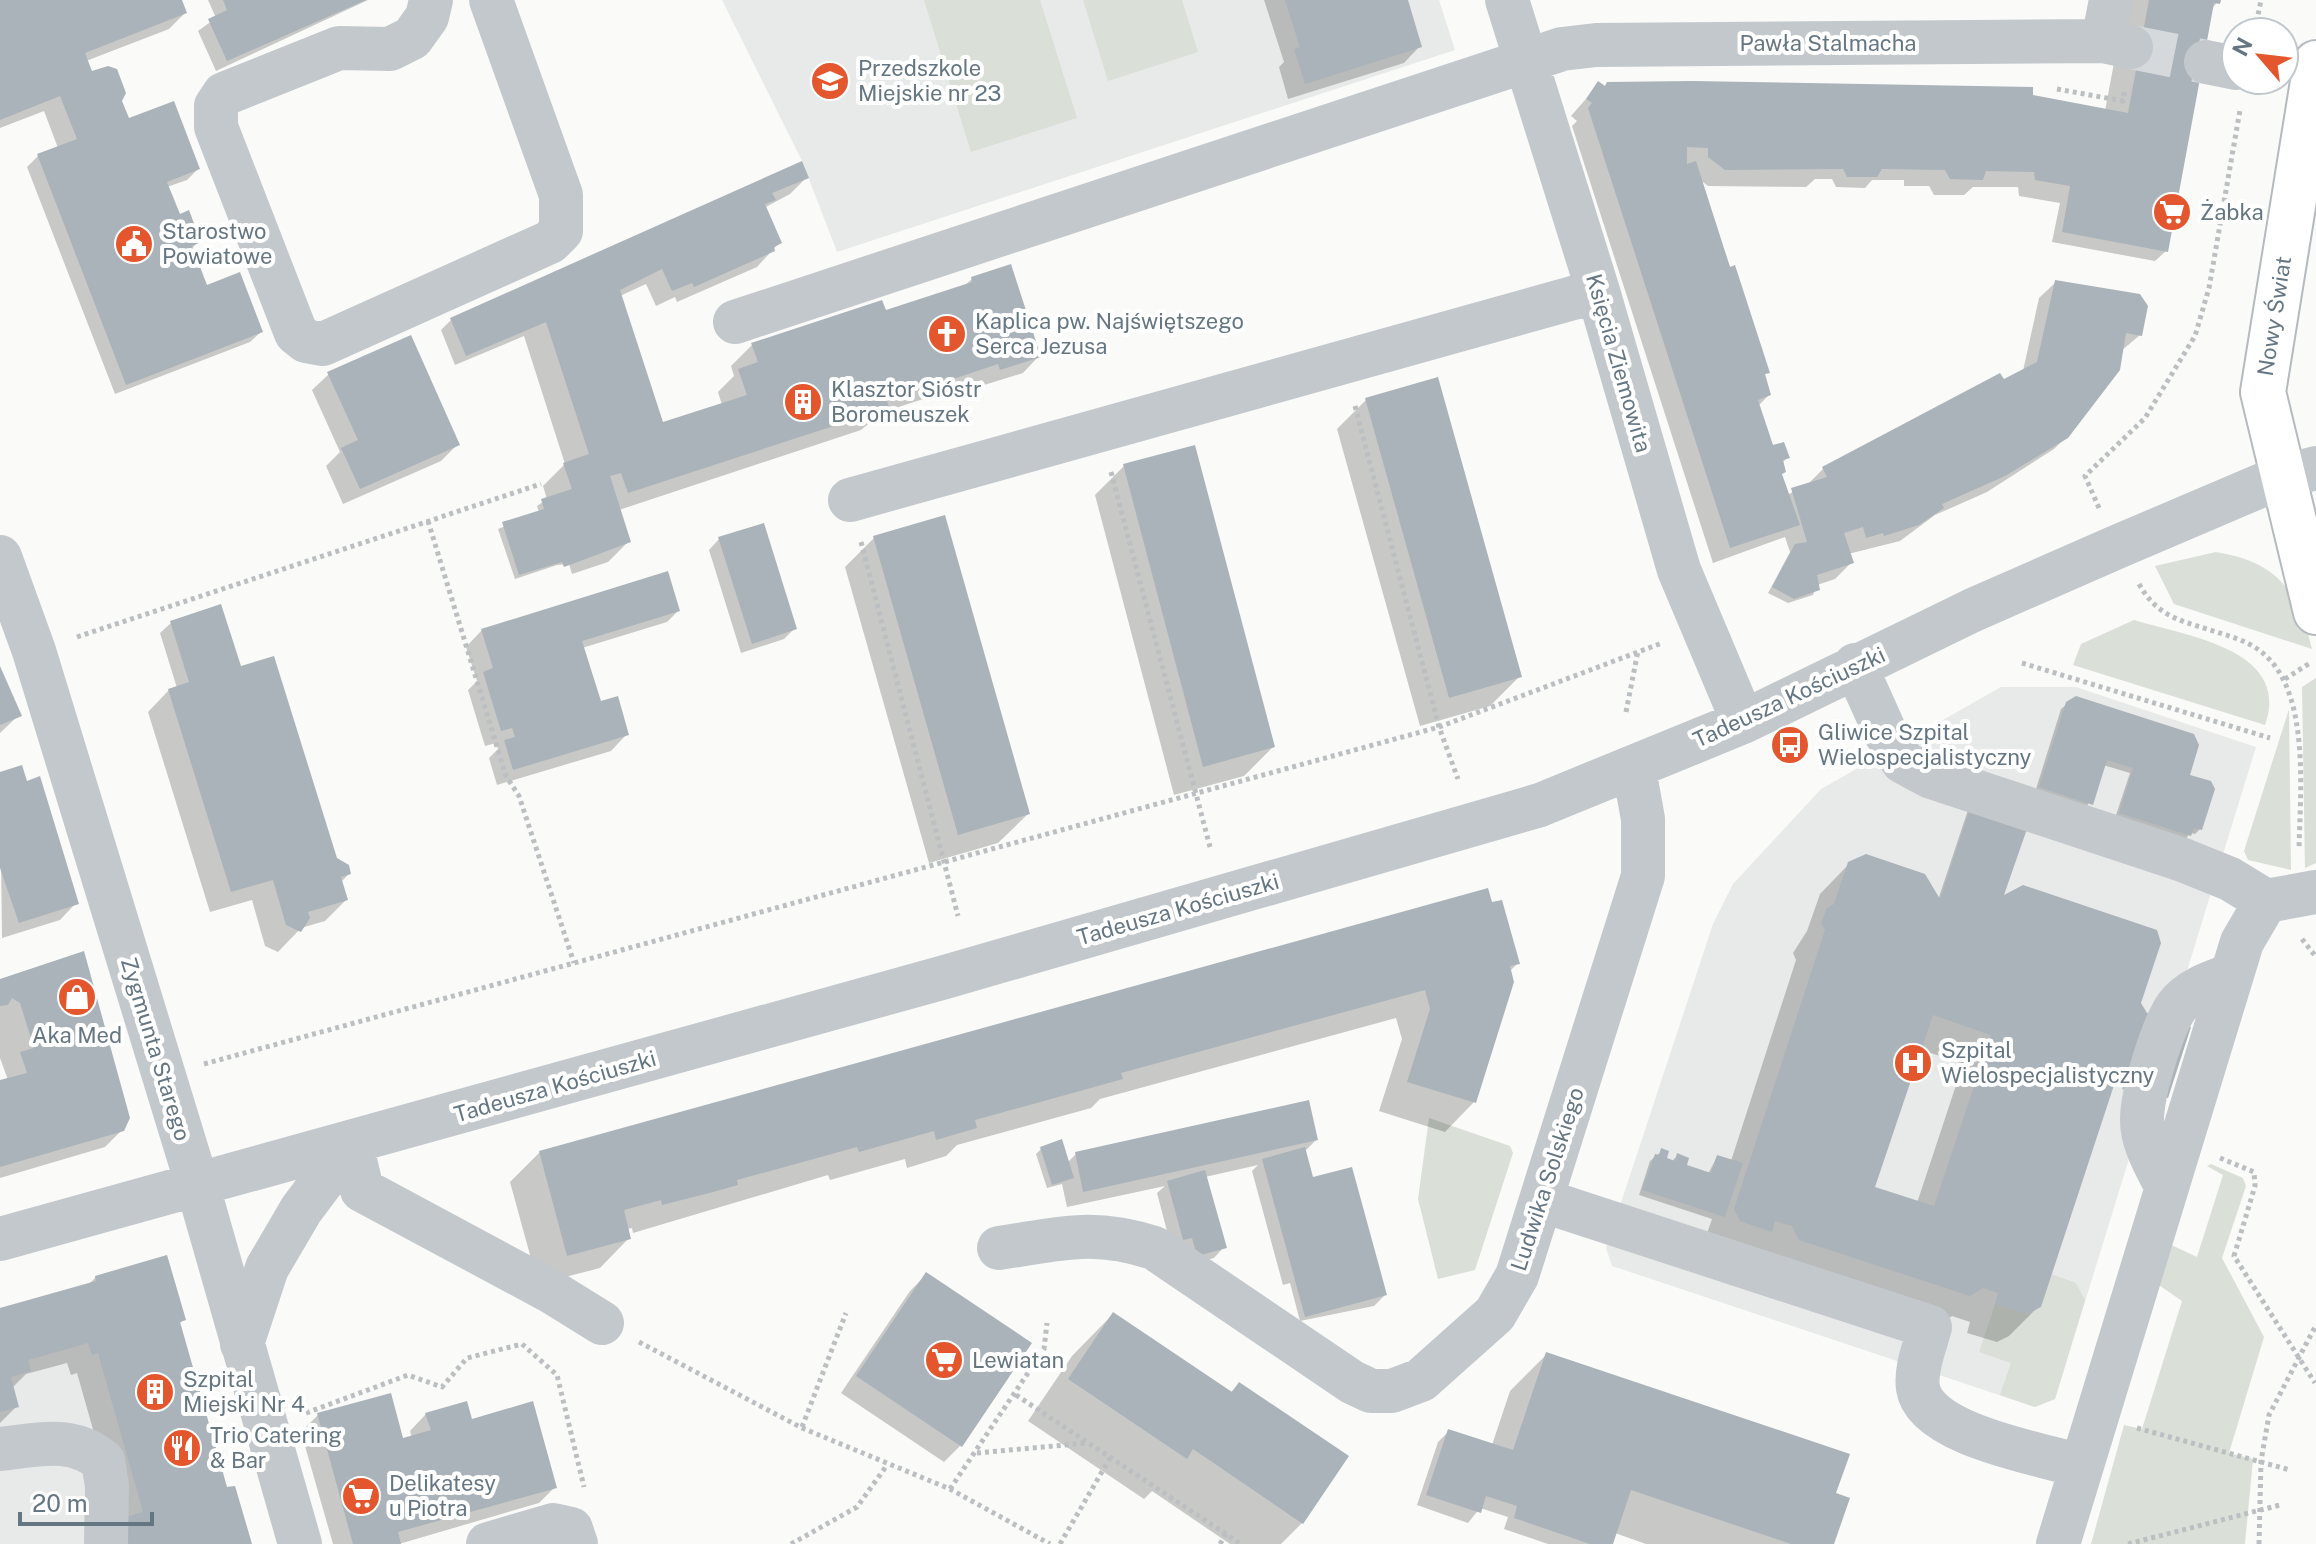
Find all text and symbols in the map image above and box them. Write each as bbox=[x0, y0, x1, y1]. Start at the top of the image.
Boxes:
north arrow bbox=[2220, 16, 2300, 96]
street label: Pawła Stalmacha bbox=[1740, 30, 1917, 56]
text: N bbox=[2227, 33, 2258, 60]
place label: Przedszkole Miejskie nr 23 bbox=[858, 55, 1001, 106]
school or university icon: Przedszkole Miejskie nr 23 bbox=[809, 60, 851, 102]
supermarket icon: Żabka bbox=[2151, 191, 2193, 233]
place label: Żabka bbox=[2200, 198, 2264, 225]
place label: Starostwo Powiatowe bbox=[162, 218, 272, 269]
public building icon: Starostwo Powiatowe bbox=[113, 223, 155, 265]
street label: Nowy Świat bbox=[2251, 254, 2296, 378]
street label: Księcia Ziemowita bbox=[1581, 271, 1657, 455]
place label: Kaplica pw. Najświętszego Serca Jezusa bbox=[975, 308, 1244, 359]
church icon: Kaplica pw. Najświętszego Serca Jezusa bbox=[926, 313, 968, 355]
place label: Klasztor Sióstr Boromeuszek bbox=[831, 376, 982, 427]
building icon: Klasztor Sióstr Boromeuszek bbox=[782, 381, 824, 423]
street label: Tadeusza Kościuszki bbox=[1689, 641, 1889, 753]
place label: Gliwice Szpital Wielospecjalistyczny bbox=[1818, 719, 2032, 770]
bus stop icon: Gliwice Szpital Wielospecjalistyczny bbox=[1769, 724, 1811, 766]
street label: Tadeusza Kościuszki bbox=[1074, 868, 1282, 950]
street label: Zygmunta Starego bbox=[116, 954, 196, 1144]
shop icon: Aka Med bbox=[56, 976, 98, 1018]
place label: Aka Med bbox=[32, 1022, 122, 1048]
place label: Szpital Wielospecjalistyczny bbox=[1941, 1037, 2155, 1088]
hospital icon: Szpital Wielospecjalistyczny bbox=[1892, 1042, 1934, 1084]
street label: Tadeusza Kościuszki bbox=[451, 1045, 659, 1127]
street label: Ludwika Solskiego bbox=[1505, 1084, 1589, 1274]
supermarket icon: Lewiatan bbox=[923, 1339, 965, 1381]
place label: Lewiatan bbox=[972, 1347, 1064, 1373]
place label: Szpital Miejski Nr 4 bbox=[183, 1366, 305, 1417]
building icon: Szpital Miejski Nr 4 bbox=[134, 1371, 176, 1413]
place label: Trio Catering & Bar bbox=[210, 1422, 342, 1473]
restaurant icon: Trio Catering & Bar bbox=[161, 1427, 203, 1469]
place label: Delikatesy u Piotra bbox=[389, 1470, 496, 1521]
supermarket icon: Delikatesy u Piotra bbox=[340, 1475, 382, 1517]
scale bar bbox=[20, 1476, 152, 1526]
text: 20 m bbox=[32, 1489, 88, 1517]

